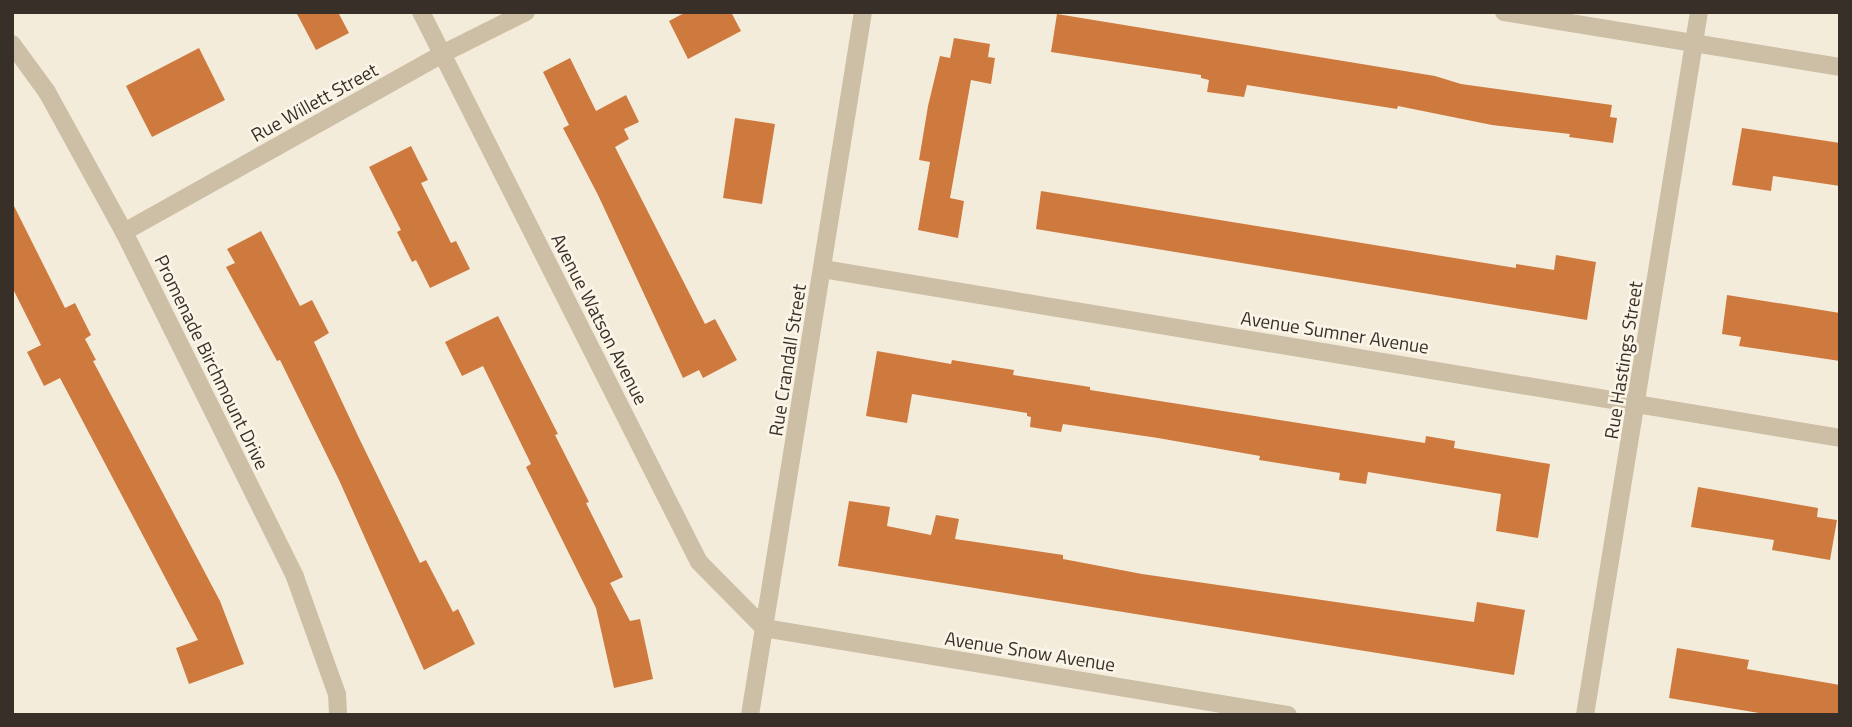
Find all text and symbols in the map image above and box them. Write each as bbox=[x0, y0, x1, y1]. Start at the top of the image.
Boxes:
street label: Rue Willett Street bbox=[247, 58, 381, 146]
street label: Avenue Watson Avenue bbox=[547, 230, 653, 408]
street label: Promenade Birchmount Drive bbox=[150, 251, 274, 473]
street label: Rue Hastings Street bbox=[1599, 279, 1647, 441]
street label: Rue Crandall Street bbox=[764, 282, 810, 438]
street label: Avenue Sumner Avenue bbox=[1239, 306, 1431, 358]
street label: Avenue Snow Avenue bbox=[943, 626, 1117, 676]

